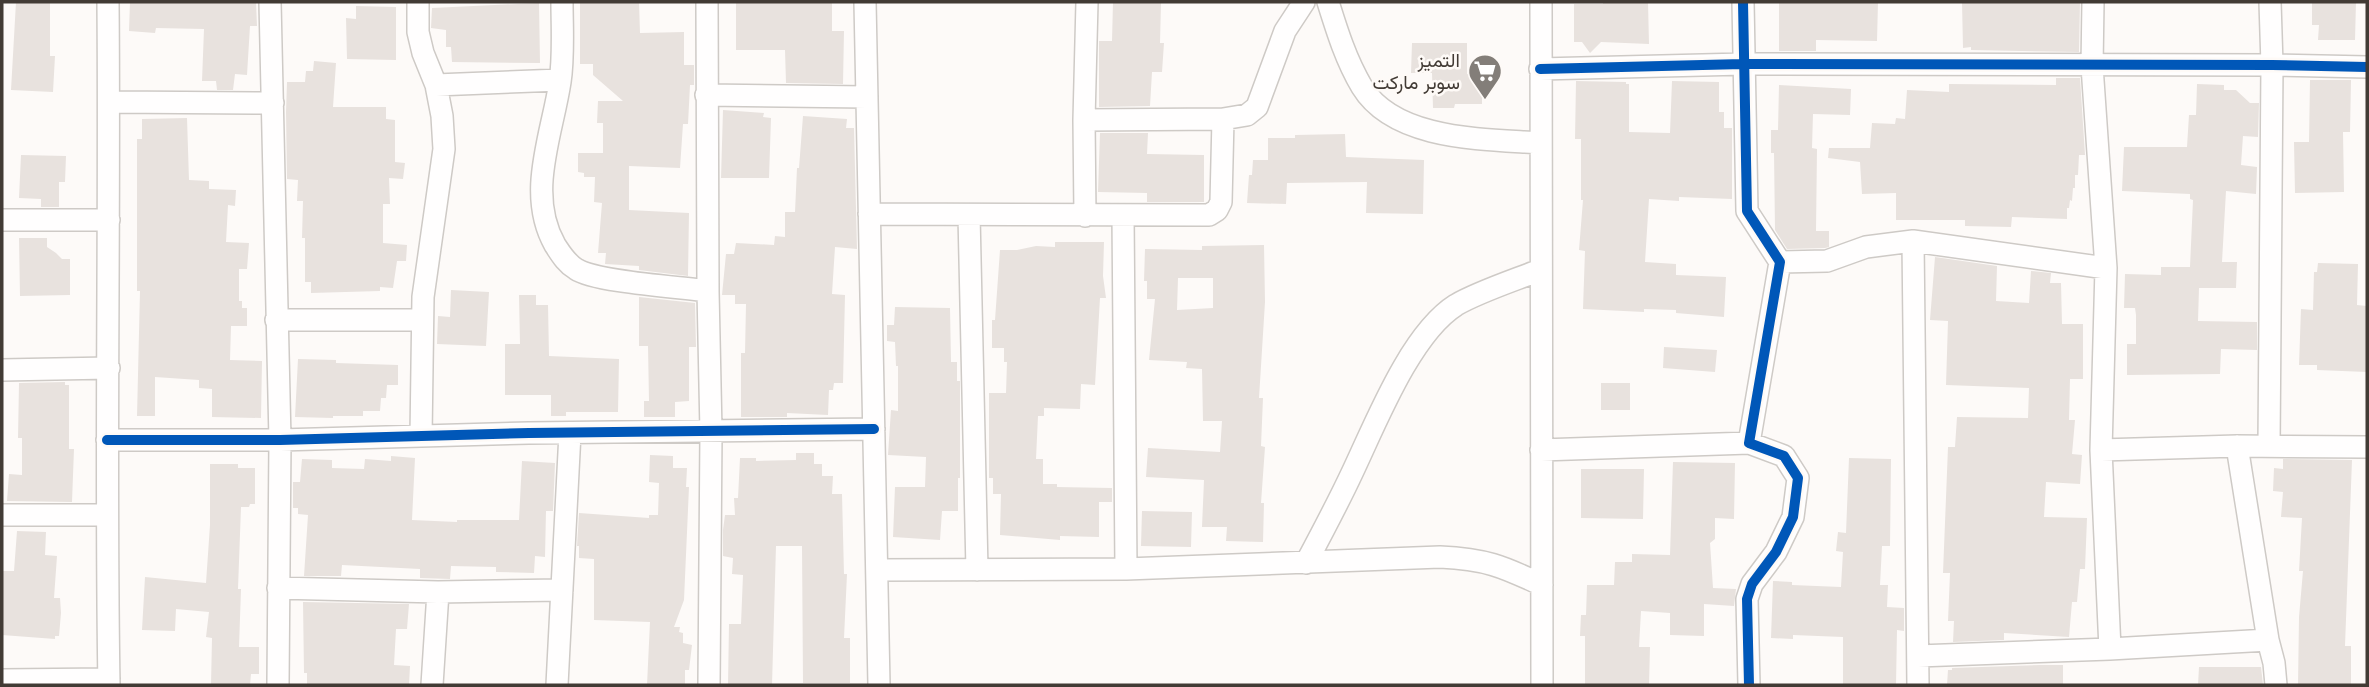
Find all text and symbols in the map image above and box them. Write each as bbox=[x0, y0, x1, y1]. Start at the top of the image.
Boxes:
place label: التميز سوبر ماركت bbox=[1372, 50, 1460, 94]
supermarket icon: التميز سوبر ماركت bbox=[1466, 52, 1504, 101]

